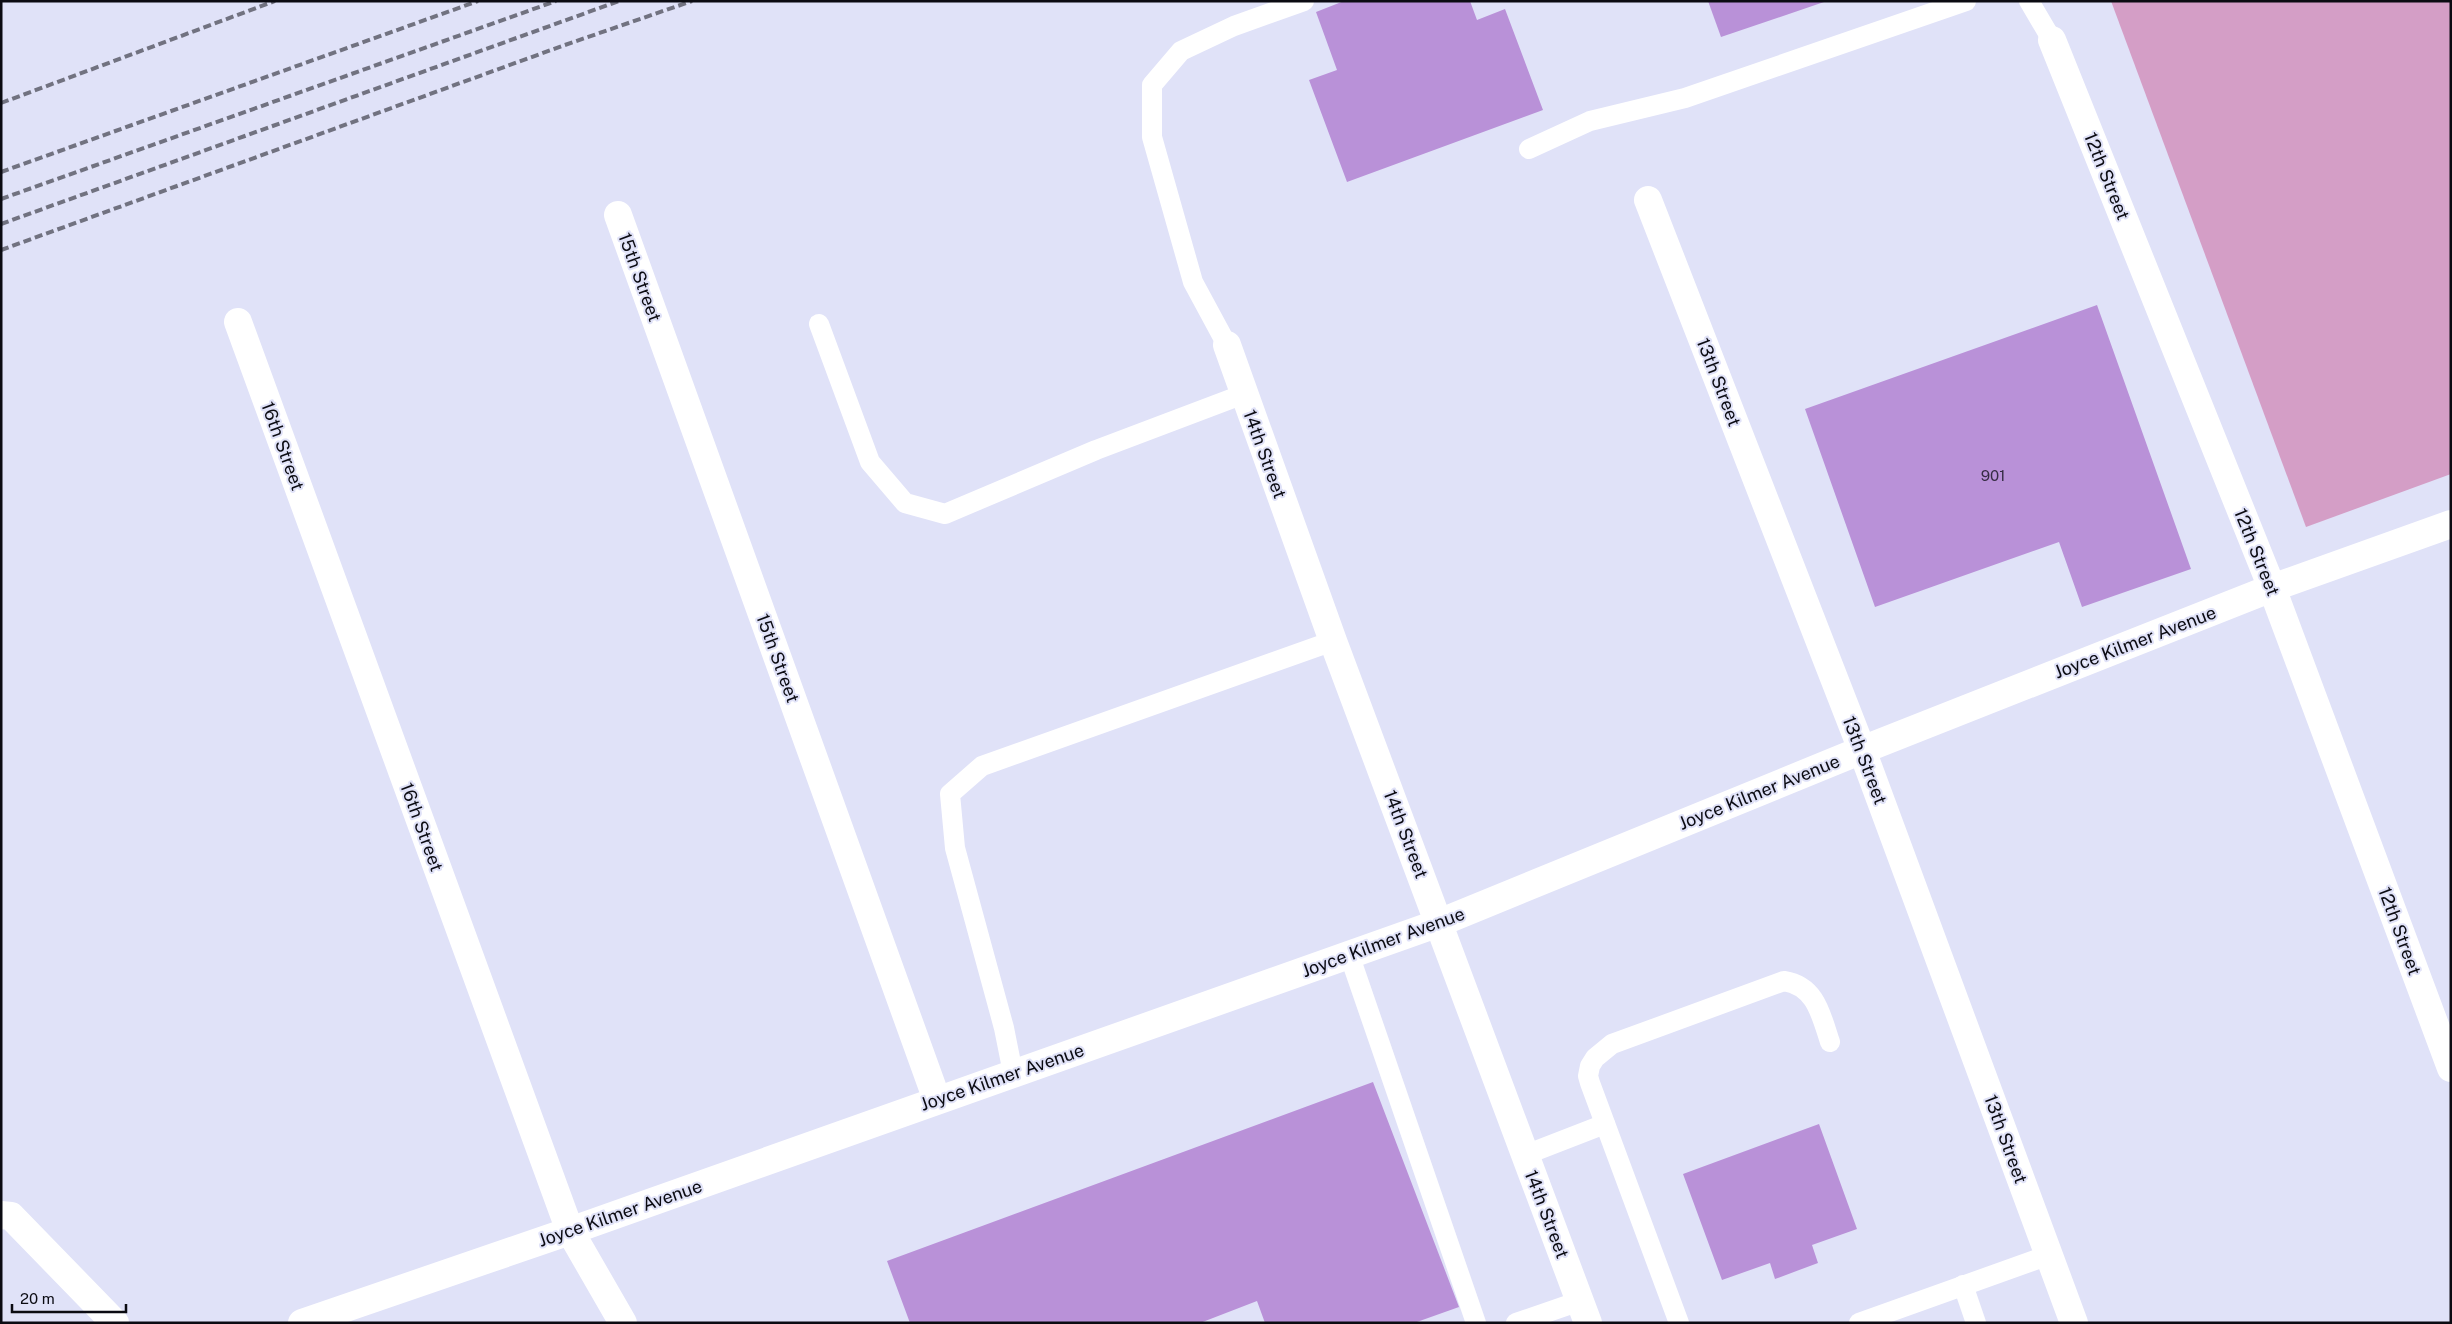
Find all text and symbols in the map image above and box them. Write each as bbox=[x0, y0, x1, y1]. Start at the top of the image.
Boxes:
street label: 12th Street bbox=[2080, 129, 2134, 223]
street label: 15th Street bbox=[614, 230, 666, 324]
street label: 13th Street bbox=[1693, 335, 1745, 429]
street label: 16th Street bbox=[257, 399, 309, 493]
street label: 14th Street bbox=[1239, 407, 1291, 501]
house number: 901 bbox=[1981, 467, 2005, 484]
street label: 12th Street bbox=[2230, 505, 2284, 599]
street label: Joyce Kilmer Avenue bbox=[2051, 601, 2219, 683]
street label: 15th Street bbox=[752, 611, 804, 705]
street label: 13th Street bbox=[1839, 713, 1891, 807]
street label: Joyce Kilmer Avenue bbox=[1675, 750, 1843, 834]
street label: 16th Street bbox=[396, 780, 448, 874]
street label: 14th Street bbox=[1380, 787, 1432, 881]
street label: 12th Street bbox=[2374, 884, 2426, 978]
street label: Joyce Kilmer Avenue bbox=[1299, 903, 1467, 981]
street label: Joyce Kilmer Avenue bbox=[917, 1039, 1087, 1115]
street label: 13th Street bbox=[1980, 1092, 2032, 1186]
street label: 14th Street bbox=[1521, 1167, 1573, 1261]
street label: Joyce Kilmer Avenue bbox=[535, 1175, 705, 1251]
scale bar bbox=[12, 1282, 126, 1314]
text: 20 m bbox=[20, 1290, 55, 1307]

